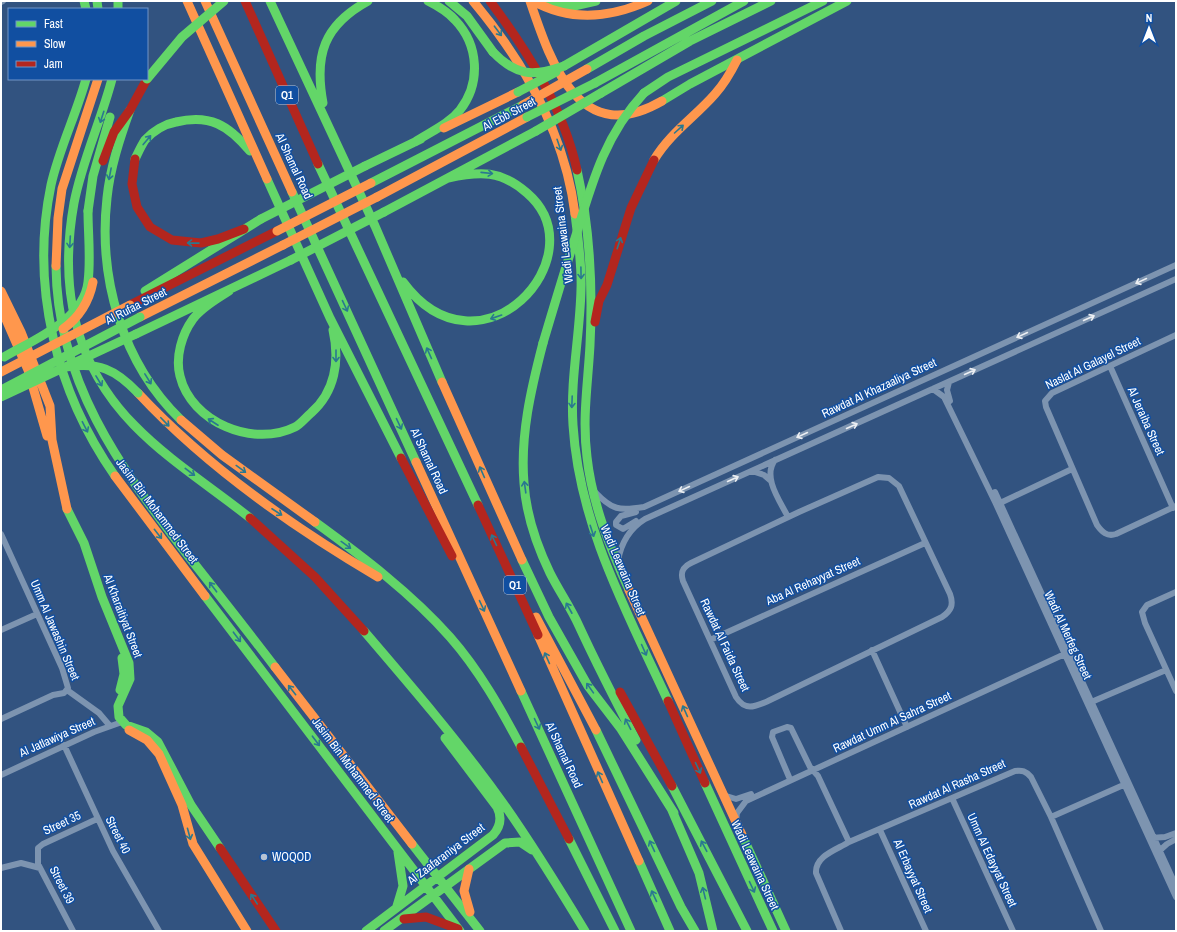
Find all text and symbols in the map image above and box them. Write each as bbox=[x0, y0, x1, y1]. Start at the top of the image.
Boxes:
legend bbox=[8, 8, 148, 80]
north arrow bbox=[1129, 8, 1169, 48]
text: N bbox=[1146, 11, 1152, 25]
text: Fast bbox=[44, 16, 63, 32]
one-way arrow bbox=[494, 25, 502, 36]
text: Slow bbox=[44, 36, 66, 52]
text: Jam bbox=[44, 56, 63, 72]
road number: Q1 bbox=[276, 86, 298, 104]
street label: Al Ebb Street bbox=[479, 93, 539, 135]
one-way arrow bbox=[97, 110, 105, 122]
one-way arrow bbox=[674, 125, 684, 134]
street label: Al Shamal Road bbox=[271, 129, 316, 202]
one-way arrow bbox=[142, 135, 151, 145]
one-way arrow bbox=[555, 139, 563, 151]
one-way arrow bbox=[106, 167, 114, 180]
one-way arrow bbox=[480, 170, 493, 177]
street label: Wadi Leawaina Street bbox=[549, 186, 577, 284]
one-way arrow bbox=[66, 235, 73, 248]
one-way arrow bbox=[615, 237, 623, 249]
one-way arrow bbox=[187, 239, 200, 247]
one-way arrow bbox=[577, 266, 584, 279]
one-way arrow bbox=[1135, 278, 1147, 285]
street label: Al Rufaa Street bbox=[102, 284, 170, 329]
one-way arrow bbox=[342, 299, 349, 311]
one-way arrow bbox=[490, 314, 502, 322]
one-way arrow bbox=[1082, 314, 1094, 322]
one-way arrow bbox=[1017, 332, 1029, 339]
street label: Naslat Al Galayel Street bbox=[1043, 333, 1143, 393]
one-way arrow bbox=[425, 348, 432, 360]
one-way arrow bbox=[332, 349, 340, 362]
street label: Rawdat Al Khazaaliya Street bbox=[819, 354, 939, 422]
one-way arrow bbox=[964, 368, 976, 375]
one-way arrow bbox=[144, 373, 152, 384]
one-way arrow bbox=[95, 375, 103, 387]
street label: Al Jeraiba Street bbox=[1123, 383, 1168, 458]
one-way arrow bbox=[568, 395, 576, 408]
one-way arrow bbox=[160, 417, 169, 427]
one-way arrow bbox=[208, 418, 219, 426]
one-way arrow bbox=[396, 418, 403, 430]
one-way arrow bbox=[82, 421, 89, 433]
one-way arrow bbox=[845, 421, 857, 429]
street label: Al Shamal Road bbox=[406, 424, 451, 497]
one-way arrow bbox=[797, 432, 809, 439]
street label: Jasim Bin Mohammed Street bbox=[112, 455, 202, 567]
one-way arrow bbox=[235, 465, 246, 473]
one-way arrow bbox=[478, 466, 485, 478]
one-way arrow bbox=[184, 467, 195, 476]
one-way arrow bbox=[727, 475, 739, 482]
one-way arrow bbox=[521, 481, 529, 494]
one-way arrow bbox=[678, 486, 690, 493]
one-way arrow bbox=[271, 508, 282, 516]
street label: Wadi Leawaina Street bbox=[597, 522, 649, 618]
one-way arrow bbox=[589, 525, 597, 537]
one-way arrow bbox=[154, 528, 162, 539]
one-way arrow bbox=[490, 534, 497, 546]
one-way arrow bbox=[341, 541, 352, 549]
street label: Aba Al Rehayyat Street bbox=[762, 553, 863, 609]
street label: Al Kharaitiyat Street bbox=[99, 571, 146, 660]
road number: Q1 bbox=[504, 576, 526, 594]
street label: Umm Al Jawashin Street bbox=[27, 577, 84, 683]
one-way arrow bbox=[209, 581, 218, 592]
street label: Wadi Al Merfeg Street bbox=[1040, 588, 1096, 682]
street label: Rawdat Al Faida Street bbox=[696, 596, 754, 694]
one-way arrow bbox=[479, 600, 486, 612]
one-way arrow bbox=[565, 602, 573, 614]
one-way arrow bbox=[233, 631, 242, 642]
one-way arrow bbox=[641, 644, 649, 656]
one-way arrow bbox=[543, 653, 550, 665]
one-way arrow bbox=[586, 683, 594, 694]
one-way arrow bbox=[288, 684, 297, 695]
street label: Rawdat Umm Al Sahra Street bbox=[830, 687, 954, 756]
one-way arrow bbox=[681, 705, 688, 717]
street label: Al Jatlawiya Street bbox=[16, 713, 98, 761]
street label: Jasim Bin Mohammed Street bbox=[308, 714, 398, 826]
one-way arrow bbox=[534, 718, 541, 730]
street label: Al Shamal Road bbox=[541, 718, 586, 791]
one-way arrow bbox=[623, 718, 631, 730]
one-way arrow bbox=[312, 735, 320, 746]
street label: Rawdat Al Rasha Street bbox=[906, 755, 1008, 813]
one-way arrow bbox=[695, 762, 702, 774]
one-way arrow bbox=[596, 772, 603, 784]
street label: Street 35 bbox=[41, 807, 84, 839]
street label: Umm Al Edayyat Street bbox=[963, 811, 1021, 910]
street label: Street 40 bbox=[102, 814, 134, 856]
street label: Wadi Leawaina Street bbox=[727, 818, 783, 913]
street label: Al Zaafaraniya Street bbox=[403, 819, 488, 889]
one-way arrow bbox=[186, 827, 194, 840]
street label: Al Erbayyat Street bbox=[889, 836, 937, 916]
one-way arrow bbox=[648, 841, 655, 853]
one-way arrow bbox=[700, 841, 707, 853]
place label: WOQOD bbox=[272, 849, 311, 865]
marker: WOQOD bbox=[259, 852, 269, 862]
street label: Street 39 bbox=[46, 864, 78, 906]
one-way arrow bbox=[749, 880, 756, 892]
one-way arrow bbox=[700, 887, 707, 900]
one-way arrow bbox=[650, 890, 657, 902]
one-way arrow bbox=[250, 893, 258, 905]

